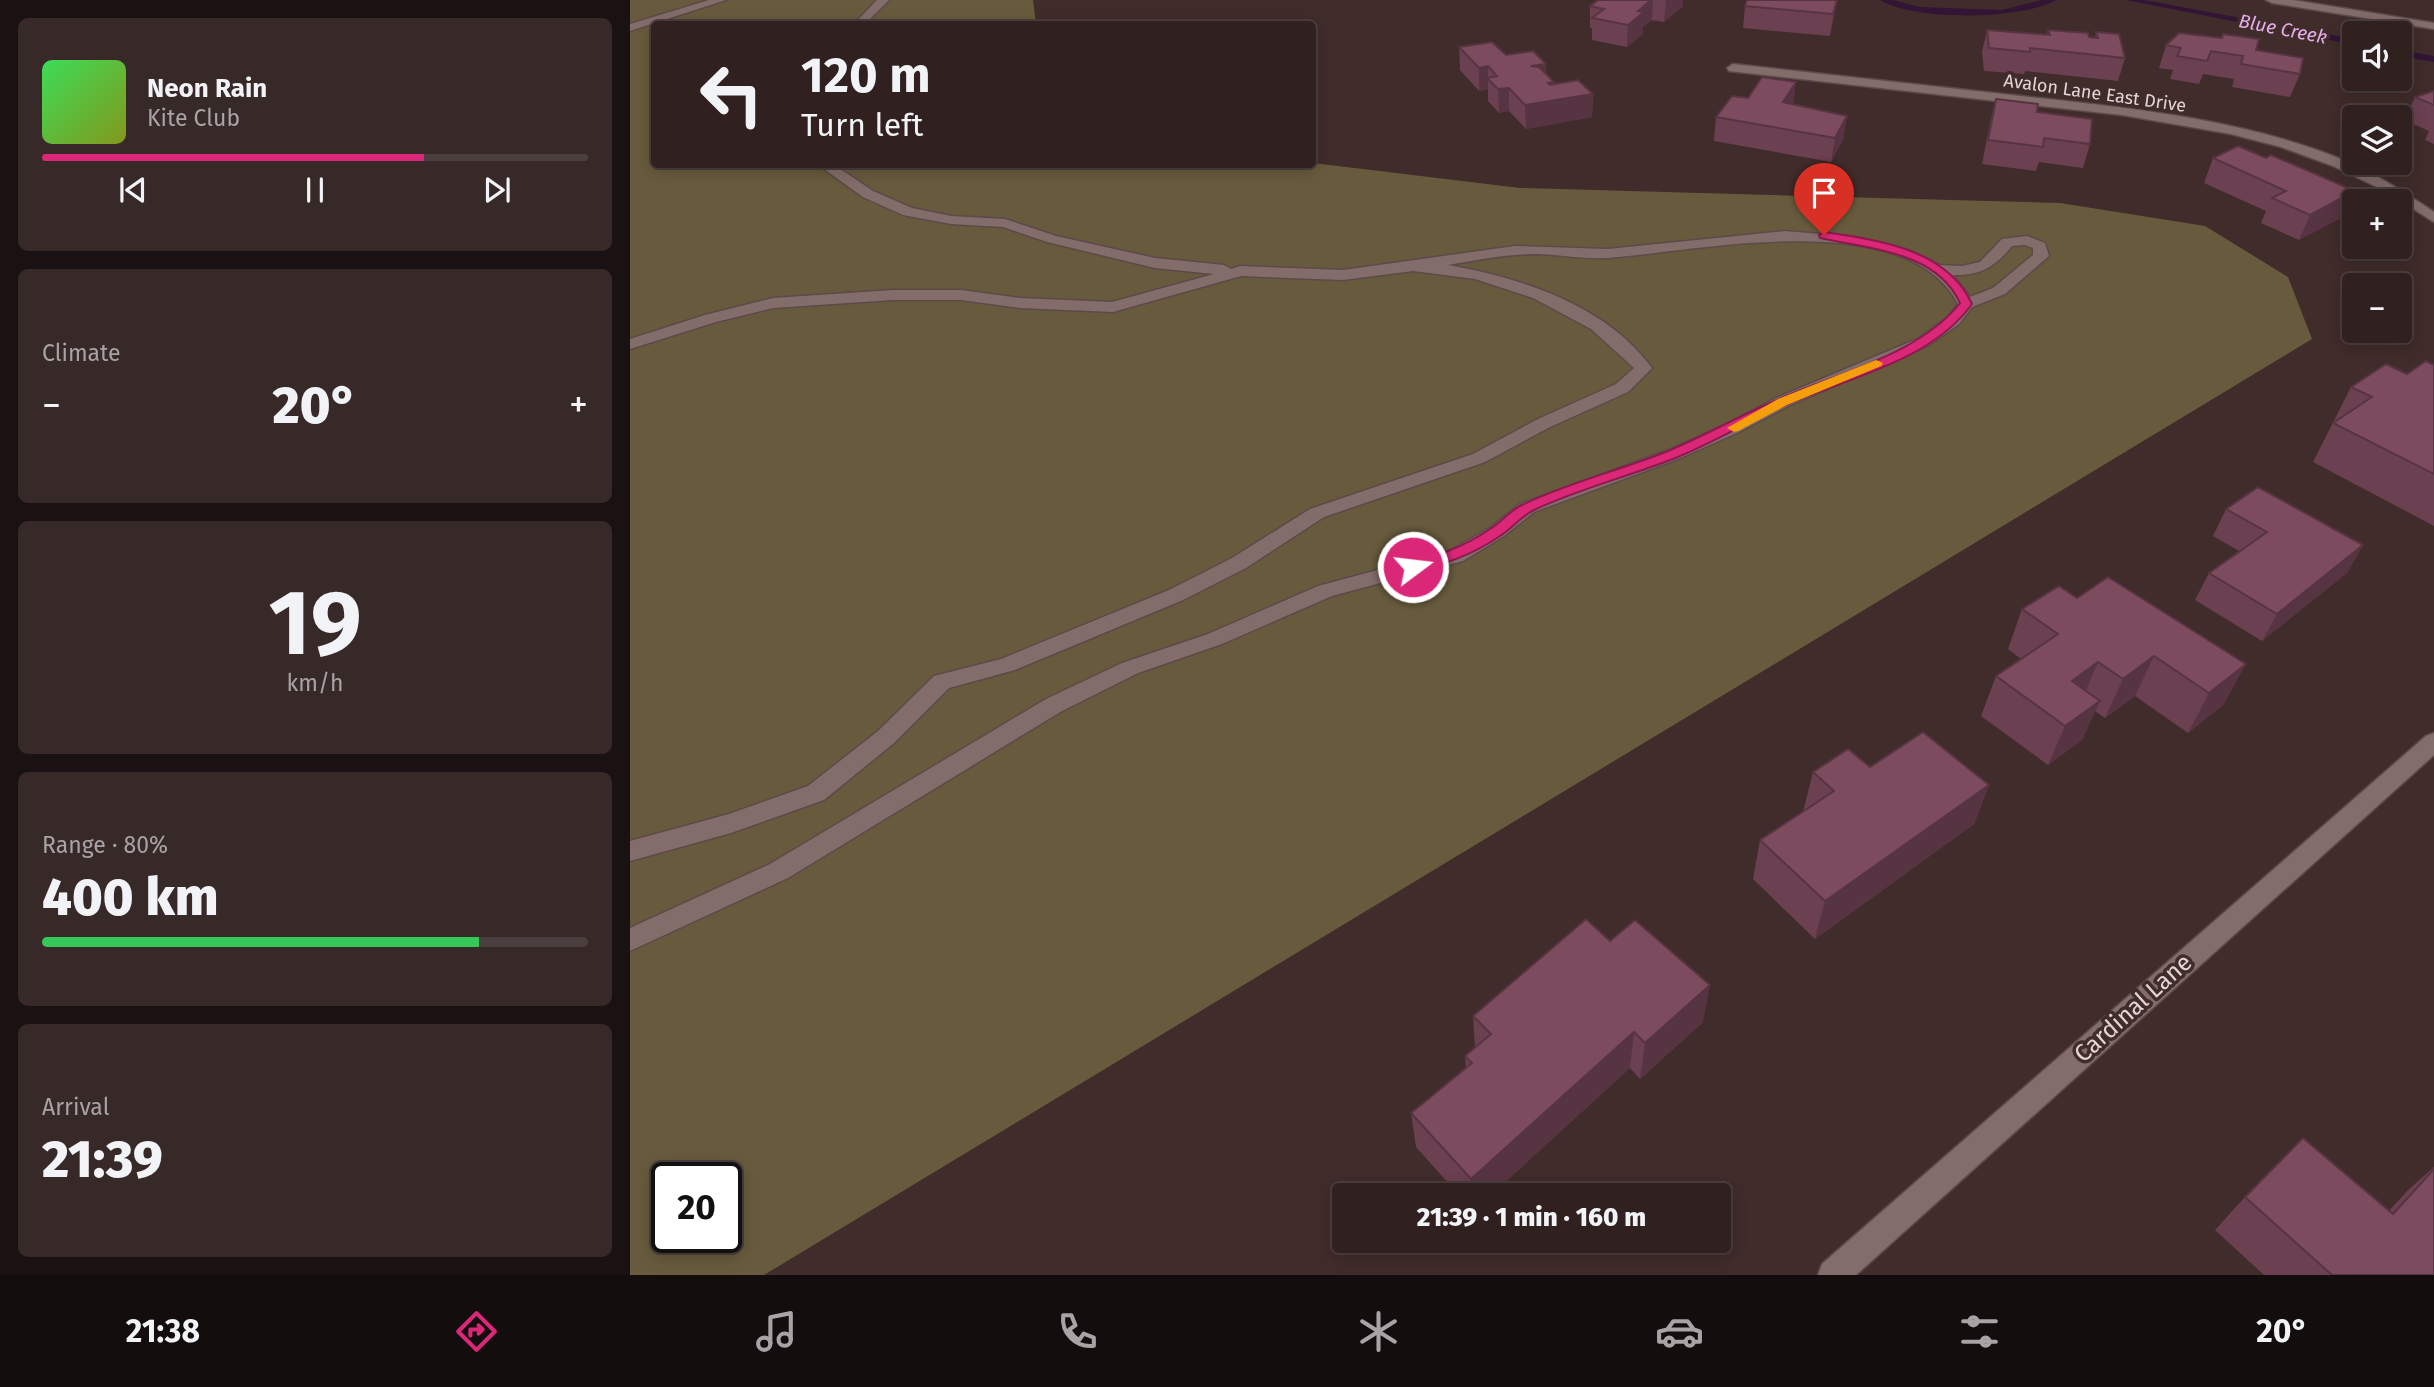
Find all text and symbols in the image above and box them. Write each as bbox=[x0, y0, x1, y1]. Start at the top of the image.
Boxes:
water label: Blue Creek bbox=[2237, 9, 2329, 49]
map controls bbox=[2342, 21, 2412, 343]
button: sound bbox=[2342, 21, 2412, 91]
text: 120 m bbox=[801, 46, 931, 105]
icon: left bbox=[686, 49, 777, 140]
street label: Avalon Lane East Drive bbox=[2002, 69, 2188, 117]
text: Neon Rain bbox=[147, 73, 267, 104]
text: Kite Club bbox=[147, 104, 240, 132]
button: layers bbox=[2342, 105, 2412, 175]
text: Turn left bbox=[801, 106, 923, 144]
pin bbox=[1794, 163, 1854, 235]
icon: previous bbox=[114, 171, 152, 209]
icon: pause bbox=[296, 171, 334, 209]
icon: next bbox=[478, 171, 516, 209]
icon: arrive bbox=[1805, 174, 1843, 212]
button: + bbox=[2342, 189, 2412, 259]
button: − bbox=[2342, 273, 2412, 343]
text: Climate bbox=[42, 339, 121, 367]
text: 20° bbox=[272, 374, 358, 437]
text: − bbox=[42, 382, 61, 428]
text: + bbox=[569, 382, 588, 428]
position arrow bbox=[1376, 530, 1450, 604]
text: 19 bbox=[268, 569, 362, 678]
text: km/h bbox=[287, 669, 343, 697]
text: Range · 80% bbox=[42, 831, 168, 859]
text: 400 km bbox=[42, 866, 219, 929]
street label: Cardinal Lane bbox=[2069, 948, 2197, 1068]
text: Arrival bbox=[42, 1093, 109, 1121]
text: 21:39 bbox=[42, 1128, 163, 1191]
speed limit sign: 20 bbox=[651, 1162, 742, 1253]
text: 21:39 · 1 min · 160 m bbox=[1417, 1202, 1646, 1233]
icon: directions bbox=[452, 1307, 501, 1356]
icon: music bbox=[752, 1307, 801, 1356]
icon: phone bbox=[1053, 1307, 1102, 1356]
icon: climate bbox=[1354, 1307, 1403, 1356]
icon: car bbox=[1655, 1307, 1704, 1356]
icon: filters bbox=[1955, 1307, 2004, 1356]
text: 21:38 bbox=[126, 1312, 200, 1350]
text: 20° bbox=[2256, 1312, 2308, 1350]

